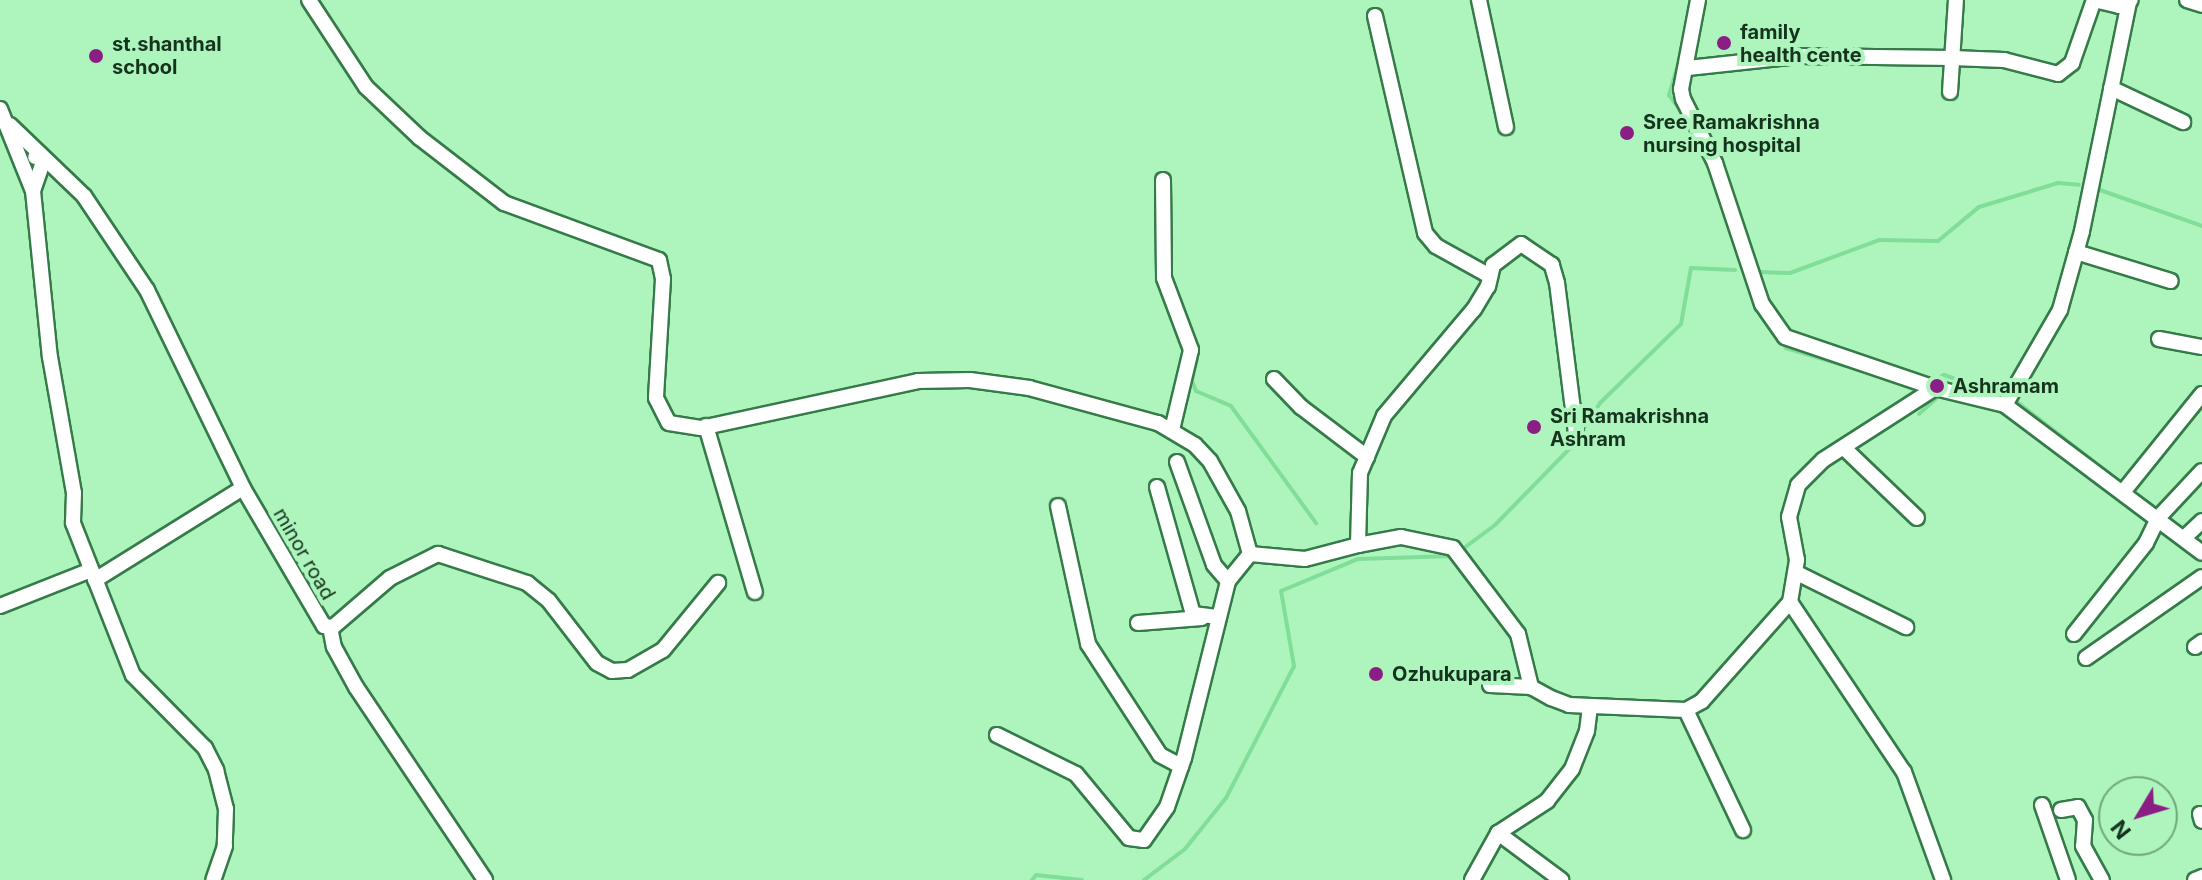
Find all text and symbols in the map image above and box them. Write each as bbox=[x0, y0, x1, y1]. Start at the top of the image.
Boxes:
place label: family health cente bbox=[1740, 20, 1862, 67]
place label: st.shanthal school bbox=[112, 32, 222, 79]
marker: family health cente bbox=[1715, 34, 1733, 52]
marker: st.shanthal school bbox=[87, 47, 105, 65]
place label: Sree Ramakrishna nursing hospital bbox=[1643, 110, 1820, 157]
marker: Sree Ramakrishna nursing hospital bbox=[1618, 124, 1636, 142]
place label: Ashramam bbox=[1953, 374, 2059, 398]
marker: Ashramam bbox=[1928, 377, 1946, 395]
place label: Sri Ramakrishna Ashram bbox=[1550, 404, 1709, 451]
marker: Sri Ramakrishna Ashram bbox=[1525, 418, 1543, 436]
street label: minor road bbox=[268, 504, 340, 604]
place label: Ozhukupara bbox=[1392, 662, 1512, 686]
marker: Ozhukupara bbox=[1367, 665, 1385, 683]
north arrow bbox=[2098, 776, 2178, 856]
text: N bbox=[2105, 815, 2136, 844]

